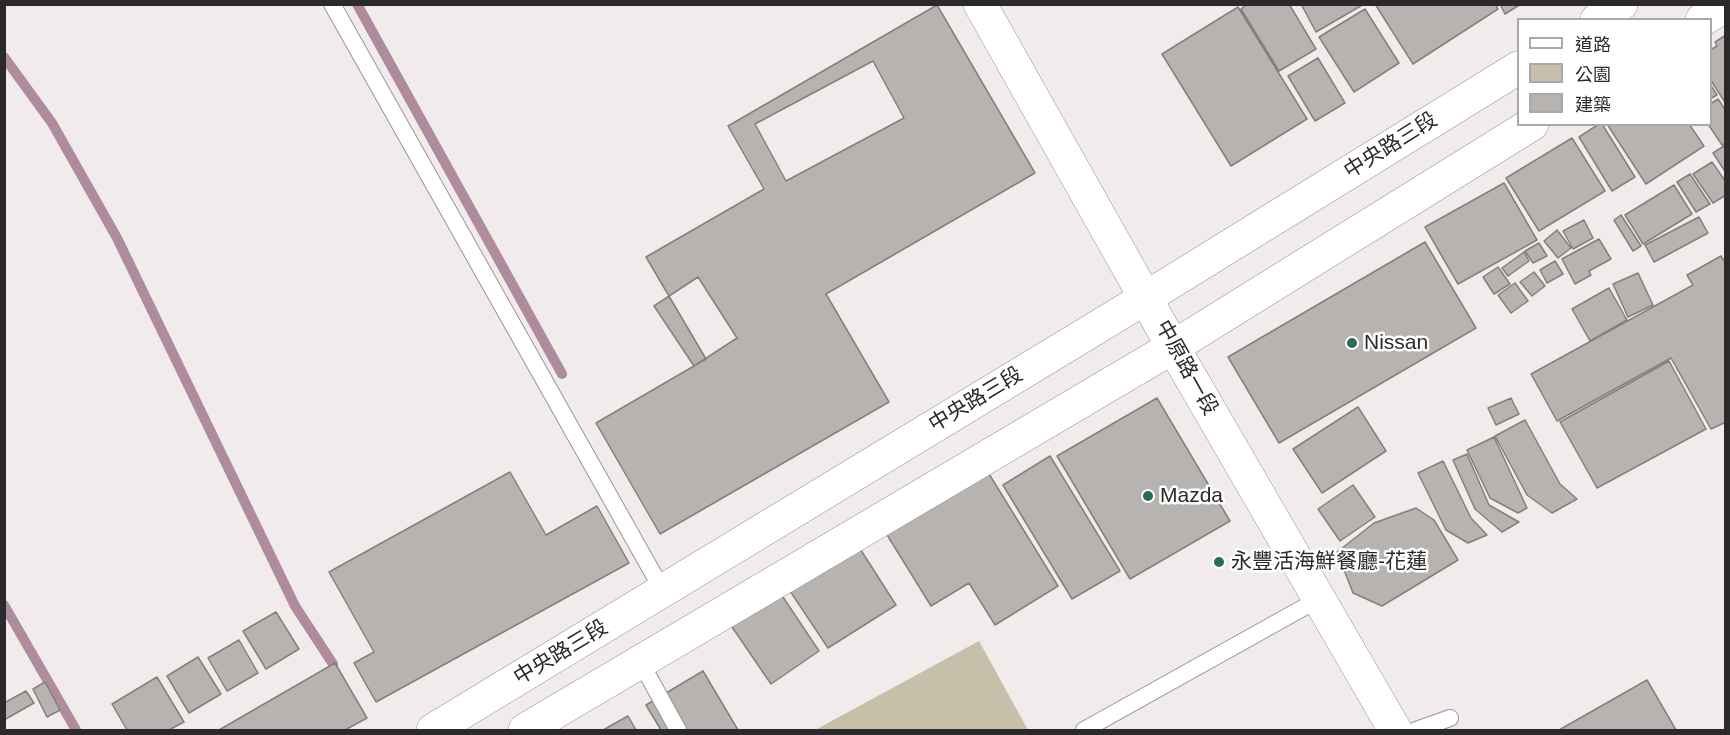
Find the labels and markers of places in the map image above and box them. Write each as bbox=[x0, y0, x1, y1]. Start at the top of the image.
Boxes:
place label: Nissan bbox=[1364, 330, 1428, 356]
marker: Nissan bbox=[1345, 336, 1359, 350]
place label: Mazda bbox=[1160, 483, 1223, 509]
marker: Mazda bbox=[1141, 489, 1155, 503]
place label: 永豐活海鮮餐廳-花蓮 bbox=[1231, 549, 1427, 575]
marker: 永豐活海鮮餐廳-花蓮 bbox=[1212, 555, 1226, 569]

